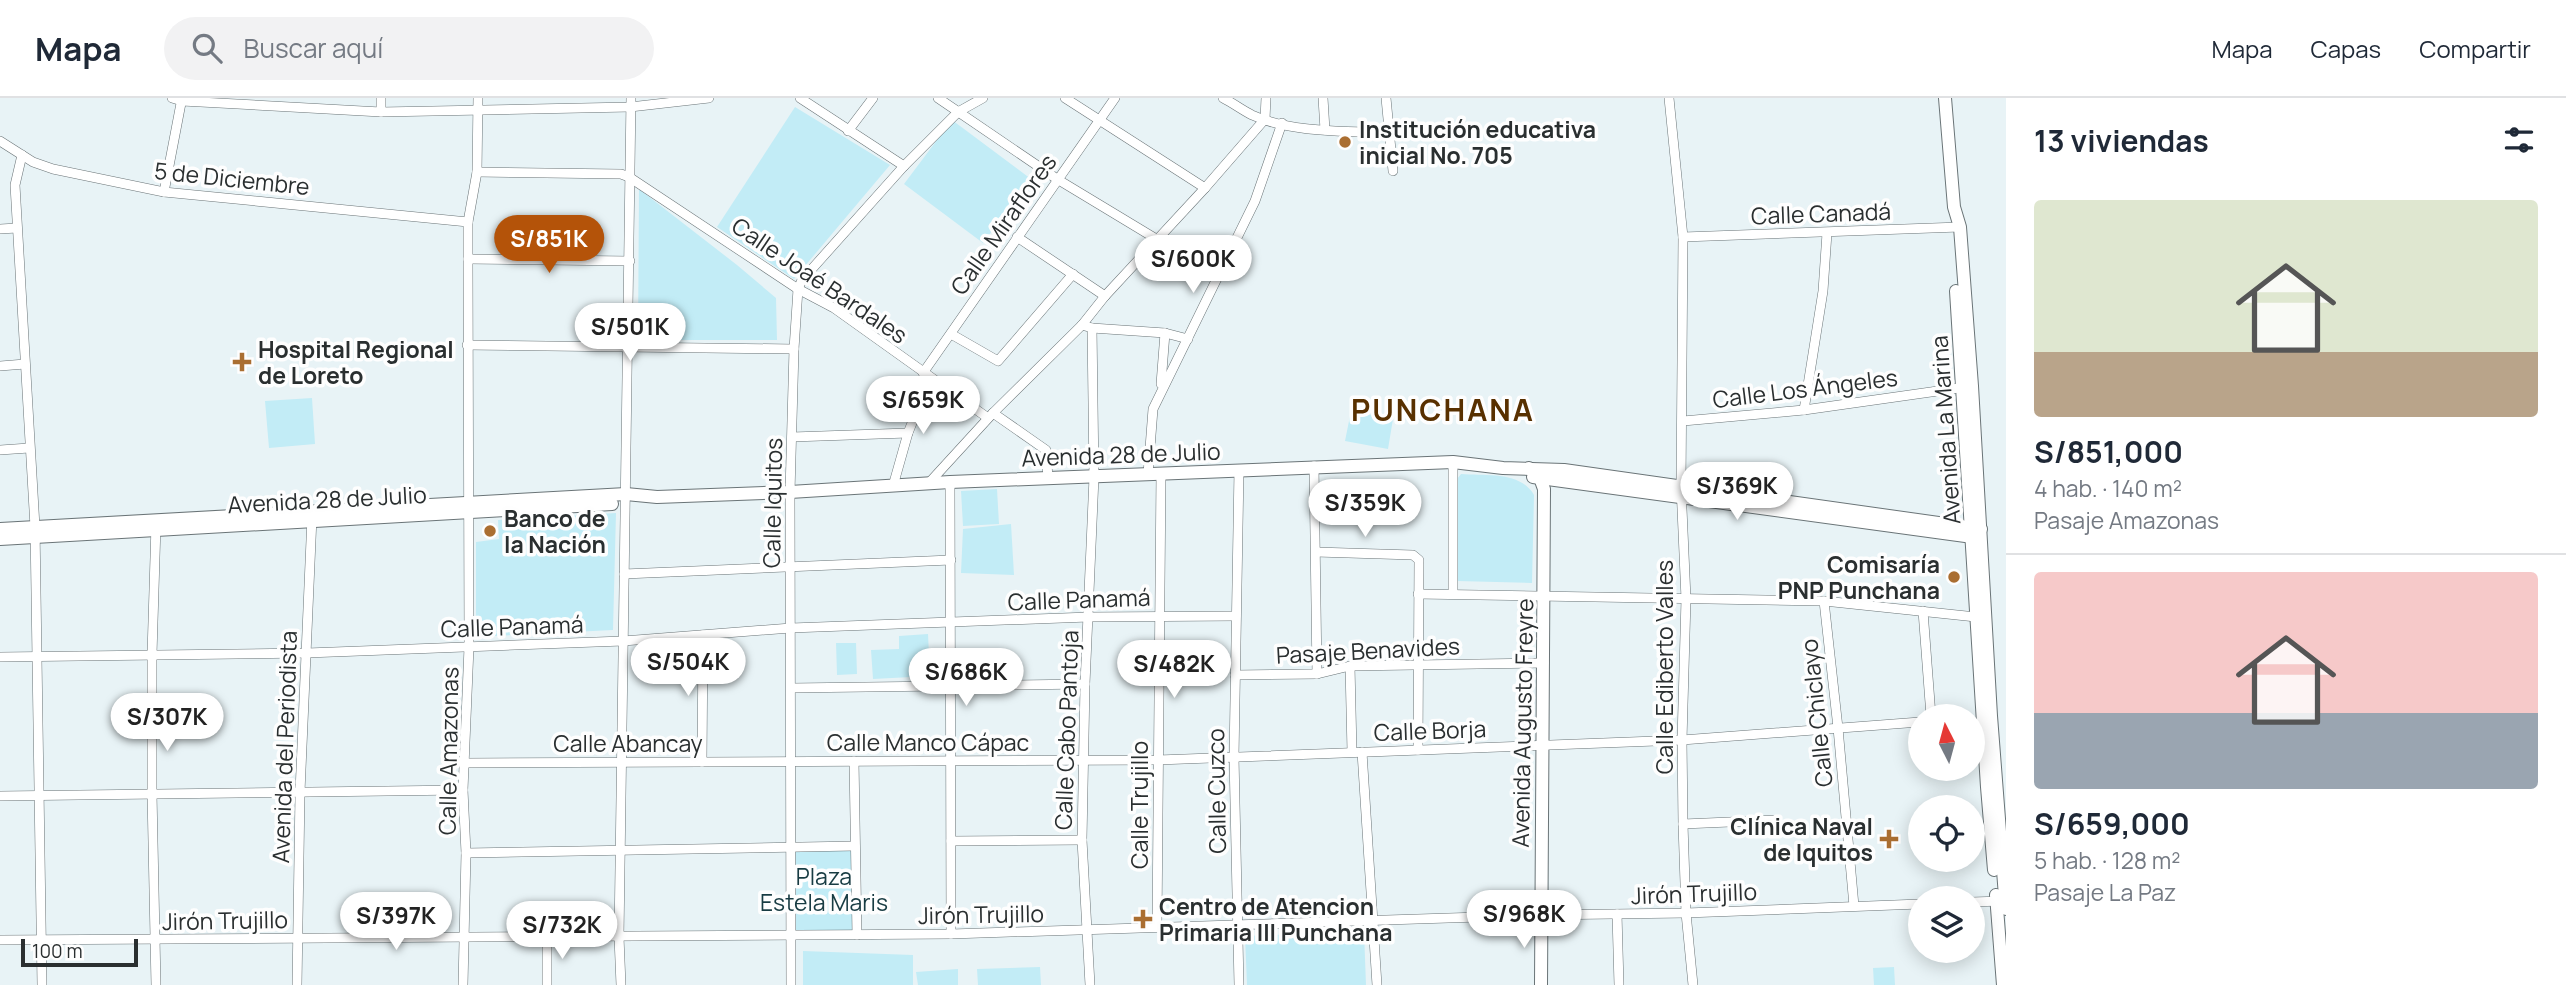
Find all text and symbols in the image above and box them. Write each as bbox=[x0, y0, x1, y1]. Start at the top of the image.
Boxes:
search box bbox=[164, 17, 654, 80]
text: Mapa bbox=[35, 26, 122, 71]
icon: search bbox=[188, 29, 226, 67]
text: Buscar aquí bbox=[244, 30, 383, 66]
text: Mapa bbox=[2212, 32, 2273, 65]
text: Capas bbox=[2311, 32, 2381, 65]
text: Compartir bbox=[2419, 32, 2531, 65]
place label: Institución educativa inicial No. 705 bbox=[1359, 113, 1596, 171]
text: 13 viviendas bbox=[2034, 120, 2209, 161]
icon: filters bbox=[2500, 121, 2538, 159]
marker: Institución educativa inicial No. 705 bbox=[1337, 134, 1353, 150]
street label: Calle Miraflores bbox=[943, 147, 1063, 301]
street label: 5 de Diciembre bbox=[153, 154, 311, 202]
street label: Calle Canadá bbox=[1750, 195, 1892, 231]
street label: Calle Joaé Bardales bbox=[726, 209, 914, 351]
pin: S/851K bbox=[492, 216, 606, 275]
text: S/851K bbox=[510, 222, 588, 254]
pin: S/600K bbox=[1136, 236, 1250, 295]
text: S/600K bbox=[1151, 242, 1235, 274]
icon: home bbox=[2223, 245, 2349, 371]
pin: S/501K bbox=[573, 303, 687, 363]
text: S/501K bbox=[591, 310, 669, 342]
place label: Hospital Regional de Loreto bbox=[258, 333, 454, 391]
street label: Avenida La Marina bbox=[1922, 334, 1968, 526]
marker: Hospital Regional de Loreto bbox=[232, 352, 252, 372]
street label: Calle Los Ángeles bbox=[1711, 361, 1899, 415]
pin: S/659K bbox=[866, 376, 980, 436]
text: S/659K bbox=[882, 383, 964, 415]
district label: PUNCHANA bbox=[1351, 389, 1535, 430]
text: S/851,000 bbox=[2034, 431, 2183, 472]
street label: Avenida 28 de Julio bbox=[1021, 435, 1221, 473]
street label: Calle Iquitos bbox=[755, 438, 789, 568]
pin: S/369K bbox=[1680, 462, 1794, 522]
text: S/369K bbox=[1696, 469, 1778, 501]
text: 4 hab. · 140 m² bbox=[2034, 472, 2182, 504]
street label: Avenida 28 de Julio bbox=[227, 478, 427, 520]
pin: S/359K bbox=[1308, 480, 1422, 539]
text: S/359K bbox=[1324, 486, 1406, 518]
place label: Banco de la Nación bbox=[504, 502, 606, 560]
text: Pasaje Amazonas bbox=[2034, 504, 2219, 536]
marker: Banco de la Nación bbox=[482, 523, 498, 539]
place label: Comisaría PNP Punchana bbox=[1778, 548, 1940, 606]
street label: Calle Ediberto Valles bbox=[1648, 560, 1680, 774]
marker: Comisaría PNP Punchana bbox=[1946, 569, 1962, 585]
street label: Calle Panamá bbox=[1007, 581, 1151, 617]
street label: Avenida Augusto Freyre bbox=[1504, 598, 1540, 848]
street label: Calle Panamá bbox=[440, 608, 584, 644]
icon: home bbox=[2223, 617, 2349, 743]
street label: Pasaje Benavides bbox=[1275, 629, 1461, 671]
street label: Avenida del Periodista bbox=[264, 630, 304, 864]
street label: Calle Cabo Pantoja bbox=[1047, 630, 1085, 830]
street label: Calle Chiclayo bbox=[1792, 637, 1840, 789]
pin: S/504K bbox=[631, 638, 745, 698]
pin: S/482K bbox=[1117, 640, 1231, 700]
text: S/504K bbox=[647, 645, 729, 677]
text: S/482K bbox=[1133, 647, 1215, 679]
pin: S/686K bbox=[909, 648, 1023, 708]
text: S/686K bbox=[925, 655, 1007, 687]
street label: Calle Amazonas bbox=[431, 667, 465, 835]
pin: S/307K bbox=[110, 694, 224, 753]
text: S/307K bbox=[127, 700, 207, 732]
north arrow bbox=[1908, 704, 1984, 780]
map controls bbox=[1908, 704, 1985, 963]
street label: Calle Borja bbox=[1373, 712, 1487, 748]
street label: Calle Manco Cápac bbox=[827, 726, 1029, 758]
street label: Calle Abancay bbox=[553, 727, 703, 759]
street label: Calle Cuzco bbox=[1199, 728, 1233, 854]
street label: Calle Trujillo bbox=[1123, 741, 1155, 869]
button: locate bbox=[1908, 795, 1985, 872]
text: S/659,000 bbox=[2034, 803, 2190, 844]
place label: Clínica Naval de Iquitos bbox=[1730, 810, 1873, 868]
marker: Clínica Naval de Iquitos bbox=[1879, 829, 1899, 849]
text: 5 hab. · 128 m² bbox=[2034, 844, 2180, 876]
park label: Plaza Estela Maris bbox=[760, 860, 888, 918]
street label: Jirón Trujillo bbox=[1630, 875, 1758, 911]
text: Pasaje La Paz bbox=[2034, 876, 2176, 908]
button: layers bbox=[1908, 886, 1985, 963]
place label: Centro de Atencion Primaria III Punchana bbox=[1159, 890, 1392, 948]
pin: S/968K bbox=[1467, 890, 1581, 950]
pin: S/397K bbox=[339, 892, 453, 952]
street label: Jirón Trujillo bbox=[918, 897, 1044, 931]
text: S/968K bbox=[1483, 897, 1565, 929]
text: S/397K bbox=[356, 899, 436, 931]
pin: S/732K bbox=[505, 902, 619, 961]
street label: Jirón Trujillo bbox=[162, 903, 288, 937]
text: S/732K bbox=[522, 908, 602, 940]
marker: Centro de Atencion Primaria III Punchana bbox=[1133, 909, 1153, 929]
scale bar bbox=[21, 936, 138, 968]
text: 100 m bbox=[32, 938, 83, 964]

